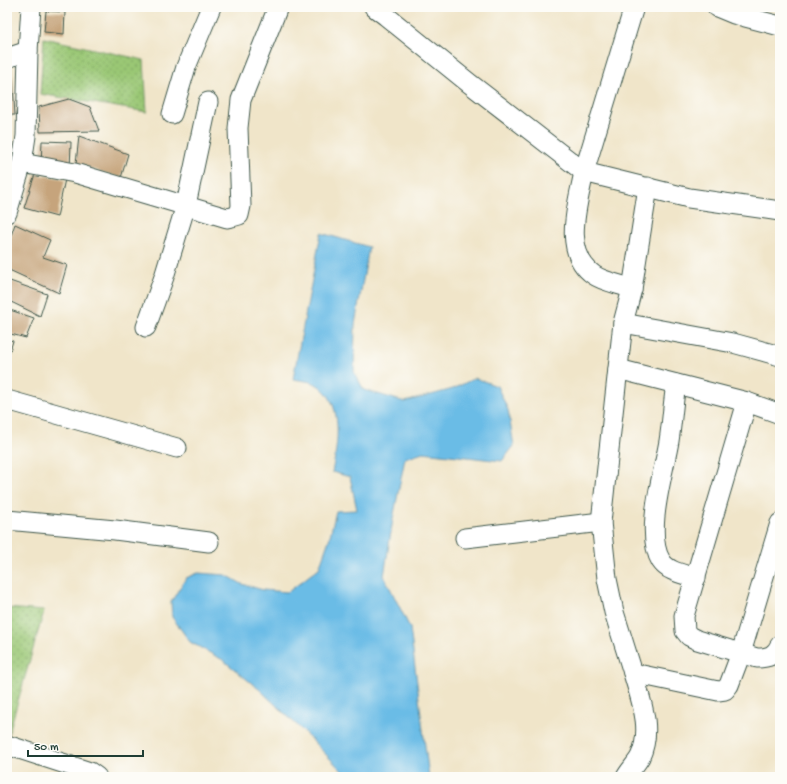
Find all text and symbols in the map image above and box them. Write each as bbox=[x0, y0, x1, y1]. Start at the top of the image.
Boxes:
scale bar bbox=[28, 732, 143, 758]
text: 50 m bbox=[34, 741, 59, 755]

